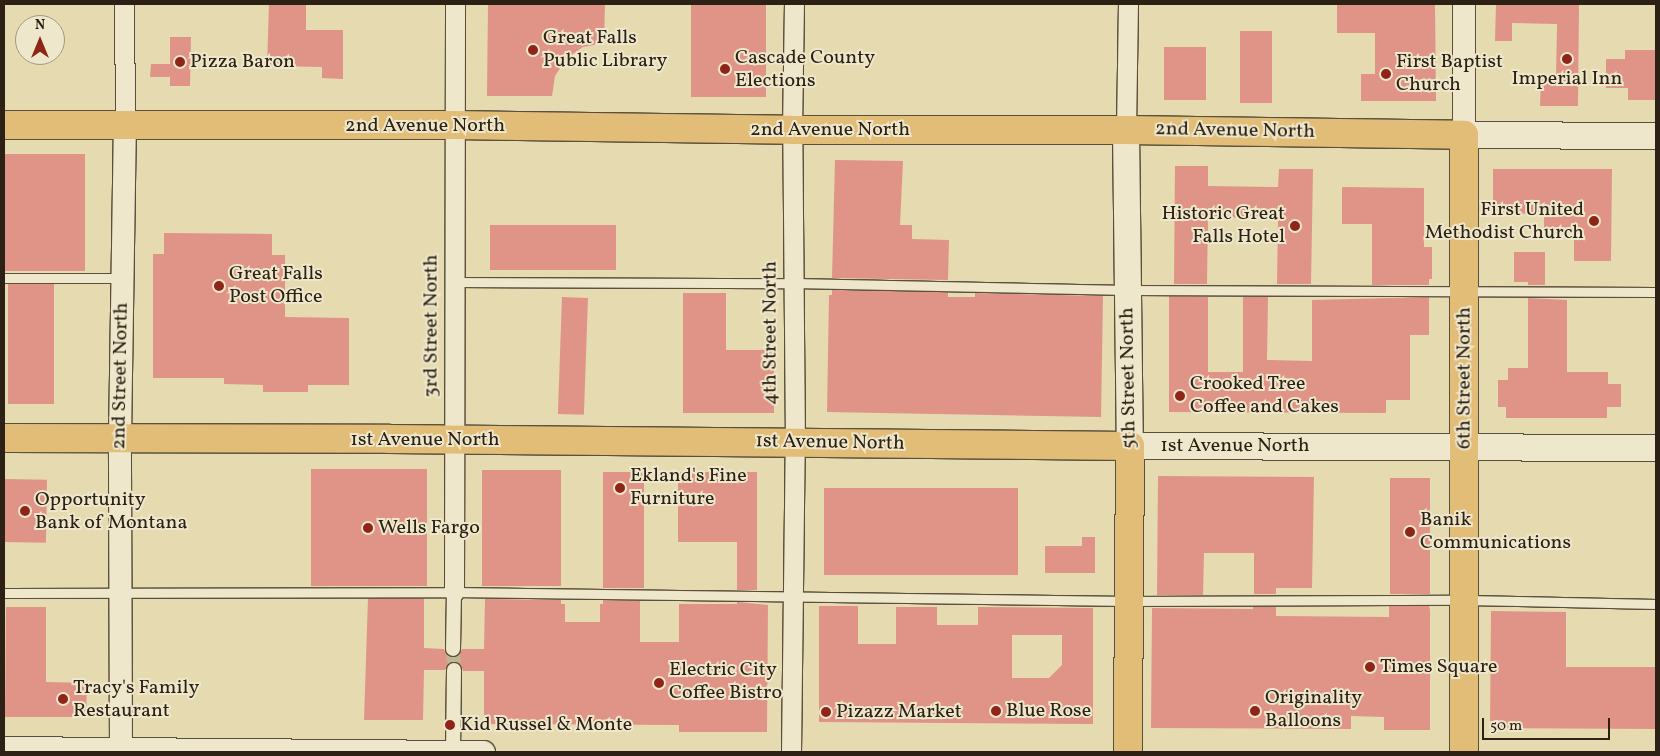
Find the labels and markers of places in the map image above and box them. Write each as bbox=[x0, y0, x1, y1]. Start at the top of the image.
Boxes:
place label: Great Falls Public Library bbox=[543, 26, 667, 73]
marker: Great Falls Public Library bbox=[527, 44, 539, 56]
place label: Cascade County Elections bbox=[735, 46, 875, 93]
place label: Pizza Baron bbox=[190, 50, 295, 74]
place label: First Baptist Church bbox=[1396, 50, 1503, 97]
marker: Imperial Inn bbox=[1561, 53, 1573, 65]
marker: Pizza Baron bbox=[174, 56, 186, 68]
marker: Cascade County Elections bbox=[719, 63, 731, 75]
place label: Imperial Inn bbox=[1511, 67, 1623, 91]
marker: First Baptist Church bbox=[1380, 68, 1392, 80]
place label: First United Methodist Church bbox=[1425, 198, 1584, 245]
place label: Historic Great Falls Hotel bbox=[1161, 203, 1285, 250]
marker: First United Methodist Church bbox=[1588, 215, 1600, 227]
marker: Historic Great Falls Hotel bbox=[1289, 220, 1301, 232]
place label: Great Falls Post Office bbox=[229, 262, 323, 309]
marker: Great Falls Post Office bbox=[213, 280, 225, 292]
place label: Crooked Tree Coffee and Cakes bbox=[1190, 372, 1339, 419]
marker: Crooked Tree Coffee and Cakes bbox=[1174, 390, 1186, 402]
place label: Ekland's Fine Furniture bbox=[630, 464, 747, 511]
marker: Ekland's Fine Furniture bbox=[614, 482, 626, 494]
place label: Opportunity Bank of Montana bbox=[35, 488, 185, 535]
marker: Opportunity Bank of Montana bbox=[19, 505, 31, 517]
place label: Banik Communications bbox=[1420, 508, 1571, 555]
place label: Wells Fargo bbox=[378, 516, 480, 540]
marker: Wells Fargo bbox=[362, 522, 374, 534]
marker: Banik Communications bbox=[1404, 526, 1416, 538]
place label: Times Square bbox=[1380, 655, 1498, 679]
place label: Electric City Coffee Bistro bbox=[669, 659, 782, 706]
marker: Times Square bbox=[1364, 661, 1376, 673]
place label: Tracy's Family Restaurant bbox=[73, 676, 199, 723]
marker: Electric City Coffee Bistro bbox=[653, 677, 665, 689]
place label: Originality Balloons bbox=[1265, 687, 1362, 734]
marker: Tracy's Family Restaurant bbox=[57, 693, 69, 705]
place label: Blue Rose bbox=[1006, 699, 1091, 723]
place label: Pizazz Market bbox=[836, 700, 962, 724]
marker: Blue Rose bbox=[990, 705, 1002, 717]
marker: Originality Balloons bbox=[1249, 705, 1261, 717]
marker: Pizazz Market bbox=[820, 706, 832, 718]
place label: Kid Russel & Monte bbox=[460, 713, 632, 737]
marker: Kid Russel & Monte bbox=[444, 719, 456, 731]

